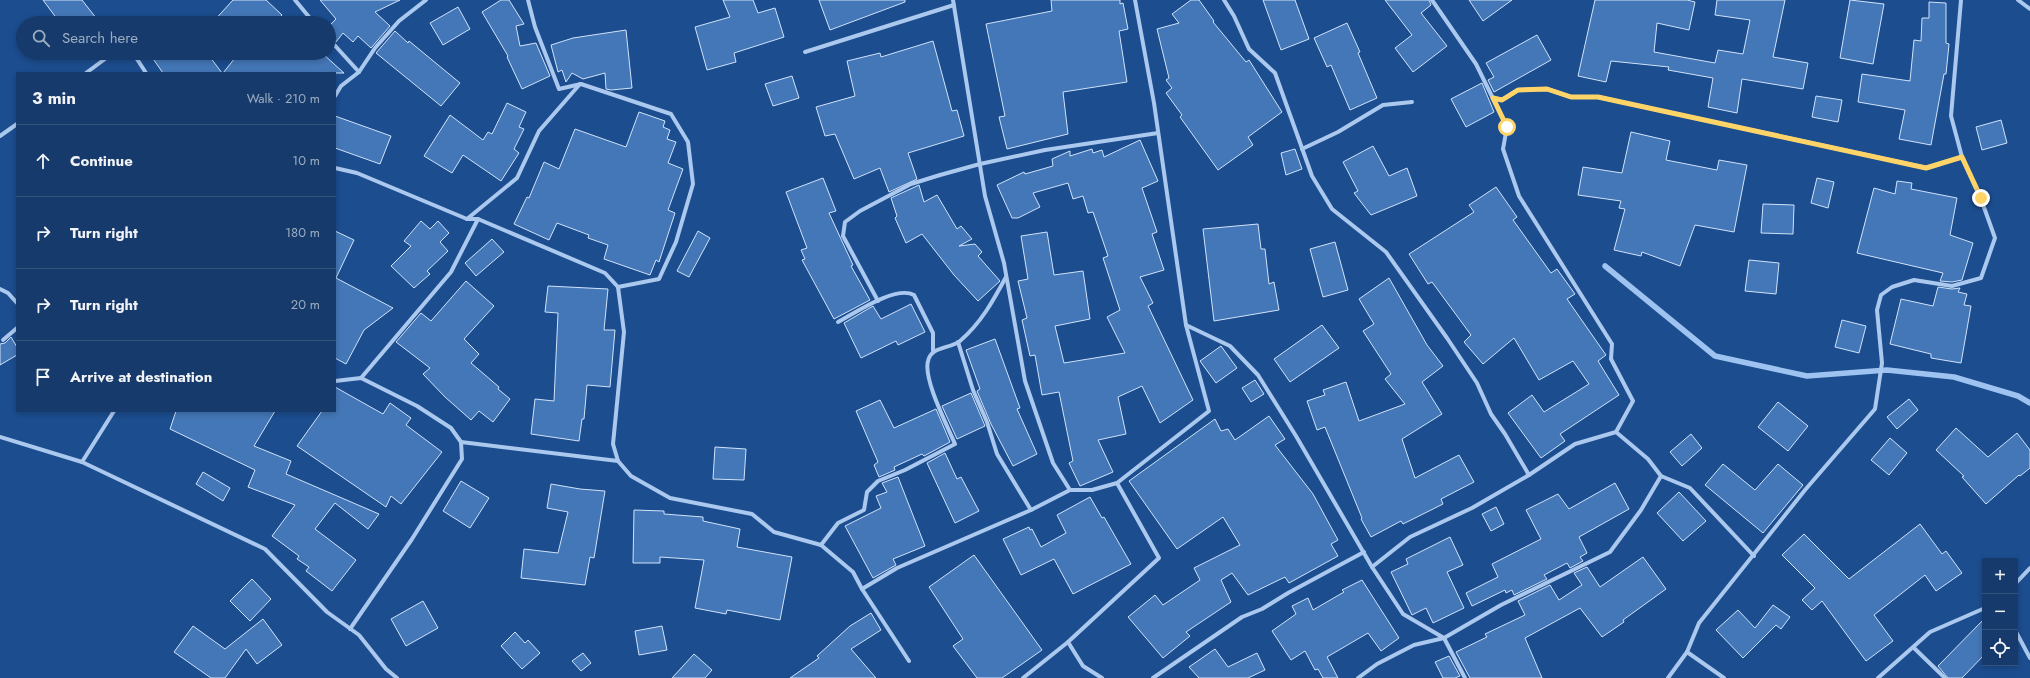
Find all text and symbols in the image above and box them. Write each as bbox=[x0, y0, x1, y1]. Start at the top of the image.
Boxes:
search box bbox=[16, 16, 336, 60]
icon: search bbox=[30, 27, 52, 49]
text: Search here bbox=[62, 27, 138, 49]
text: 3 min bbox=[32, 86, 76, 110]
text: Walk · 210 m bbox=[247, 89, 320, 108]
route start bbox=[1498, 118, 1516, 136]
icon: ahead bbox=[32, 150, 54, 172]
text: Continue bbox=[70, 150, 133, 172]
text: 10 m bbox=[292, 151, 320, 170]
route end bbox=[1972, 189, 1990, 207]
icon: right bbox=[32, 222, 54, 244]
text: Turn right bbox=[70, 222, 138, 244]
text: 180 m bbox=[285, 223, 320, 242]
icon: right bbox=[32, 294, 54, 316]
text: Turn right bbox=[70, 294, 138, 316]
text: 20 m bbox=[291, 295, 320, 314]
icon: arrive bbox=[32, 366, 54, 388]
text: Arrive at destination bbox=[70, 366, 212, 388]
map controls bbox=[1982, 558, 2018, 666]
button: + bbox=[1982, 558, 2018, 594]
button: − bbox=[1982, 594, 2018, 630]
button: locate bbox=[1982, 630, 2018, 666]

